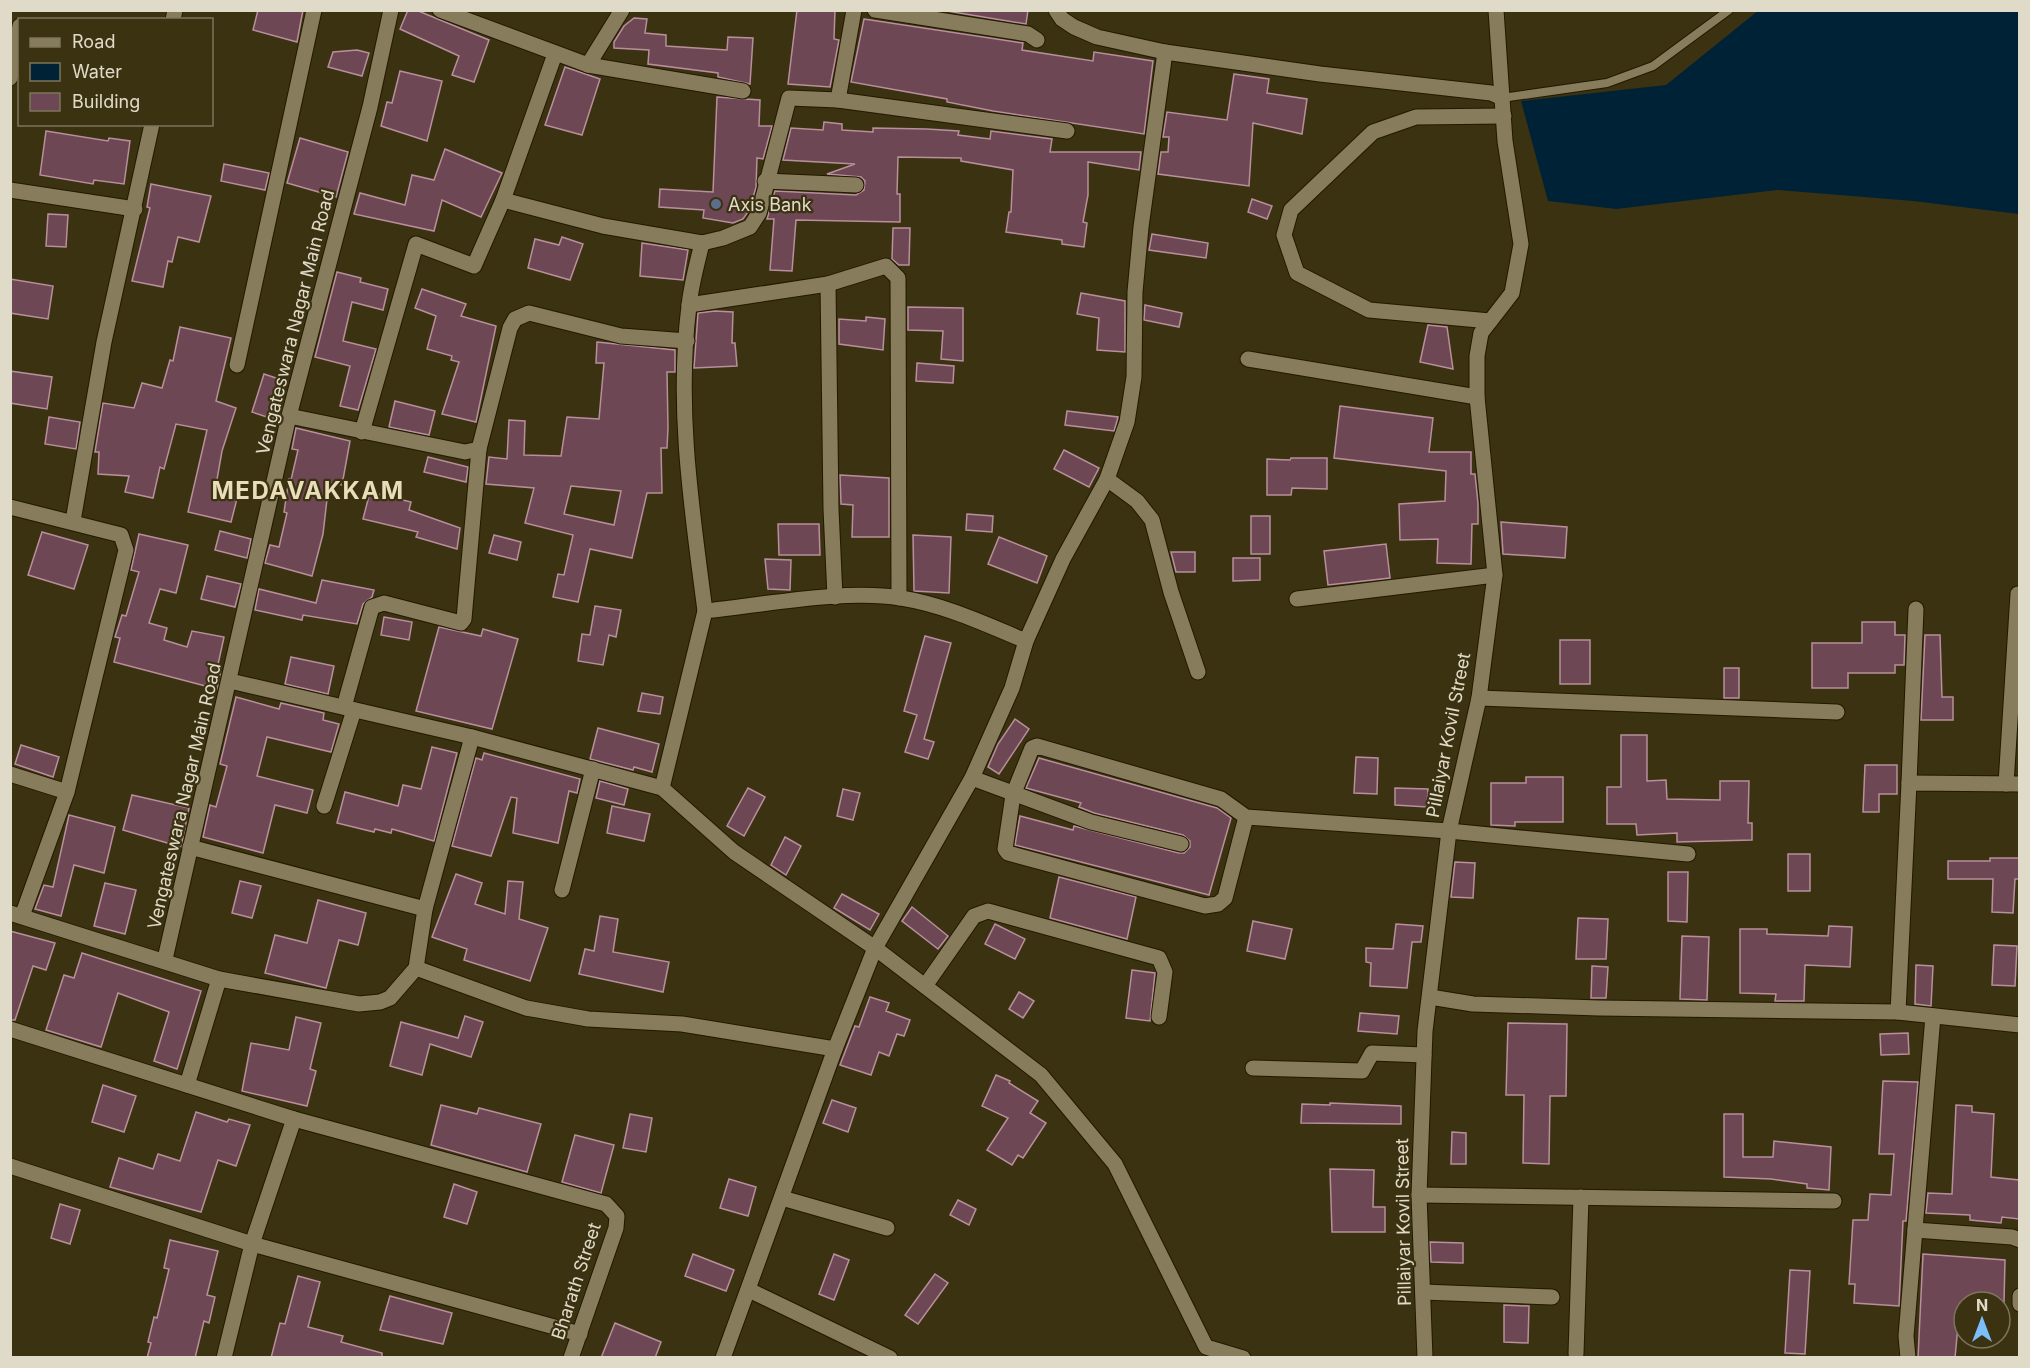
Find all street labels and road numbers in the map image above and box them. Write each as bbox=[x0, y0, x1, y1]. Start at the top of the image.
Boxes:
street label: Vengateswara Nagar Main Road bbox=[252, 187, 338, 457]
street label: Pillaiyar Kovil Street bbox=[1422, 651, 1474, 819]
street label: Vengateswara Nagar Main Road bbox=[143, 661, 225, 931]
street label: Pillaiyar Kovil Street bbox=[1391, 1138, 1415, 1306]
street label: Bharath Street bbox=[547, 1220, 605, 1342]

